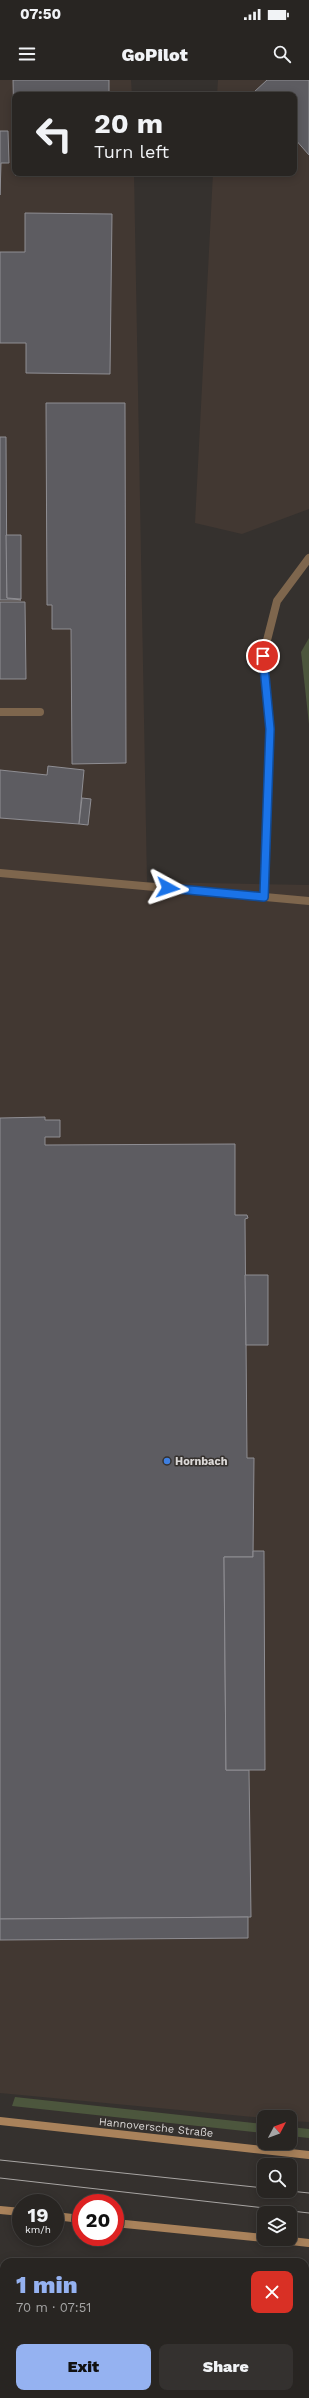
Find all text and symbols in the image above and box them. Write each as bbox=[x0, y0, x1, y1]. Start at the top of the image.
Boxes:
text: 07:50 bbox=[20, 5, 61, 23]
icon: menu bbox=[16, 43, 38, 65]
icon: search bbox=[271, 43, 293, 65]
text: GoPilot bbox=[121, 44, 188, 65]
text: 20 m bbox=[94, 107, 163, 140]
icon: left bbox=[28, 108, 80, 160]
text: Turn left bbox=[94, 141, 169, 162]
pin bbox=[246, 639, 280, 673]
icon: arrive bbox=[252, 645, 274, 667]
position arrow bbox=[147, 867, 189, 909]
place label: Hornbach bbox=[175, 1455, 228, 1468]
marker: Hornbach bbox=[162, 1456, 172, 1466]
north arrow bbox=[257, 2110, 297, 2150]
map controls bbox=[257, 2110, 297, 2246]
street label: Hannoversche Straße bbox=[98, 2115, 214, 2140]
button: search bbox=[257, 2158, 297, 2198]
speed limit sign: 20 bbox=[72, 2194, 124, 2246]
text: 19 bbox=[28, 2203, 48, 2227]
button: layers bbox=[257, 2206, 297, 2246]
text: km/h bbox=[25, 2224, 51, 2235]
text: 1 min bbox=[16, 2271, 78, 2299]
button: close bbox=[251, 2271, 293, 2313]
text: 70 m · 07:51 bbox=[16, 2300, 91, 2315]
button: Exit bbox=[16, 2344, 151, 2390]
button: Share bbox=[159, 2344, 293, 2390]

